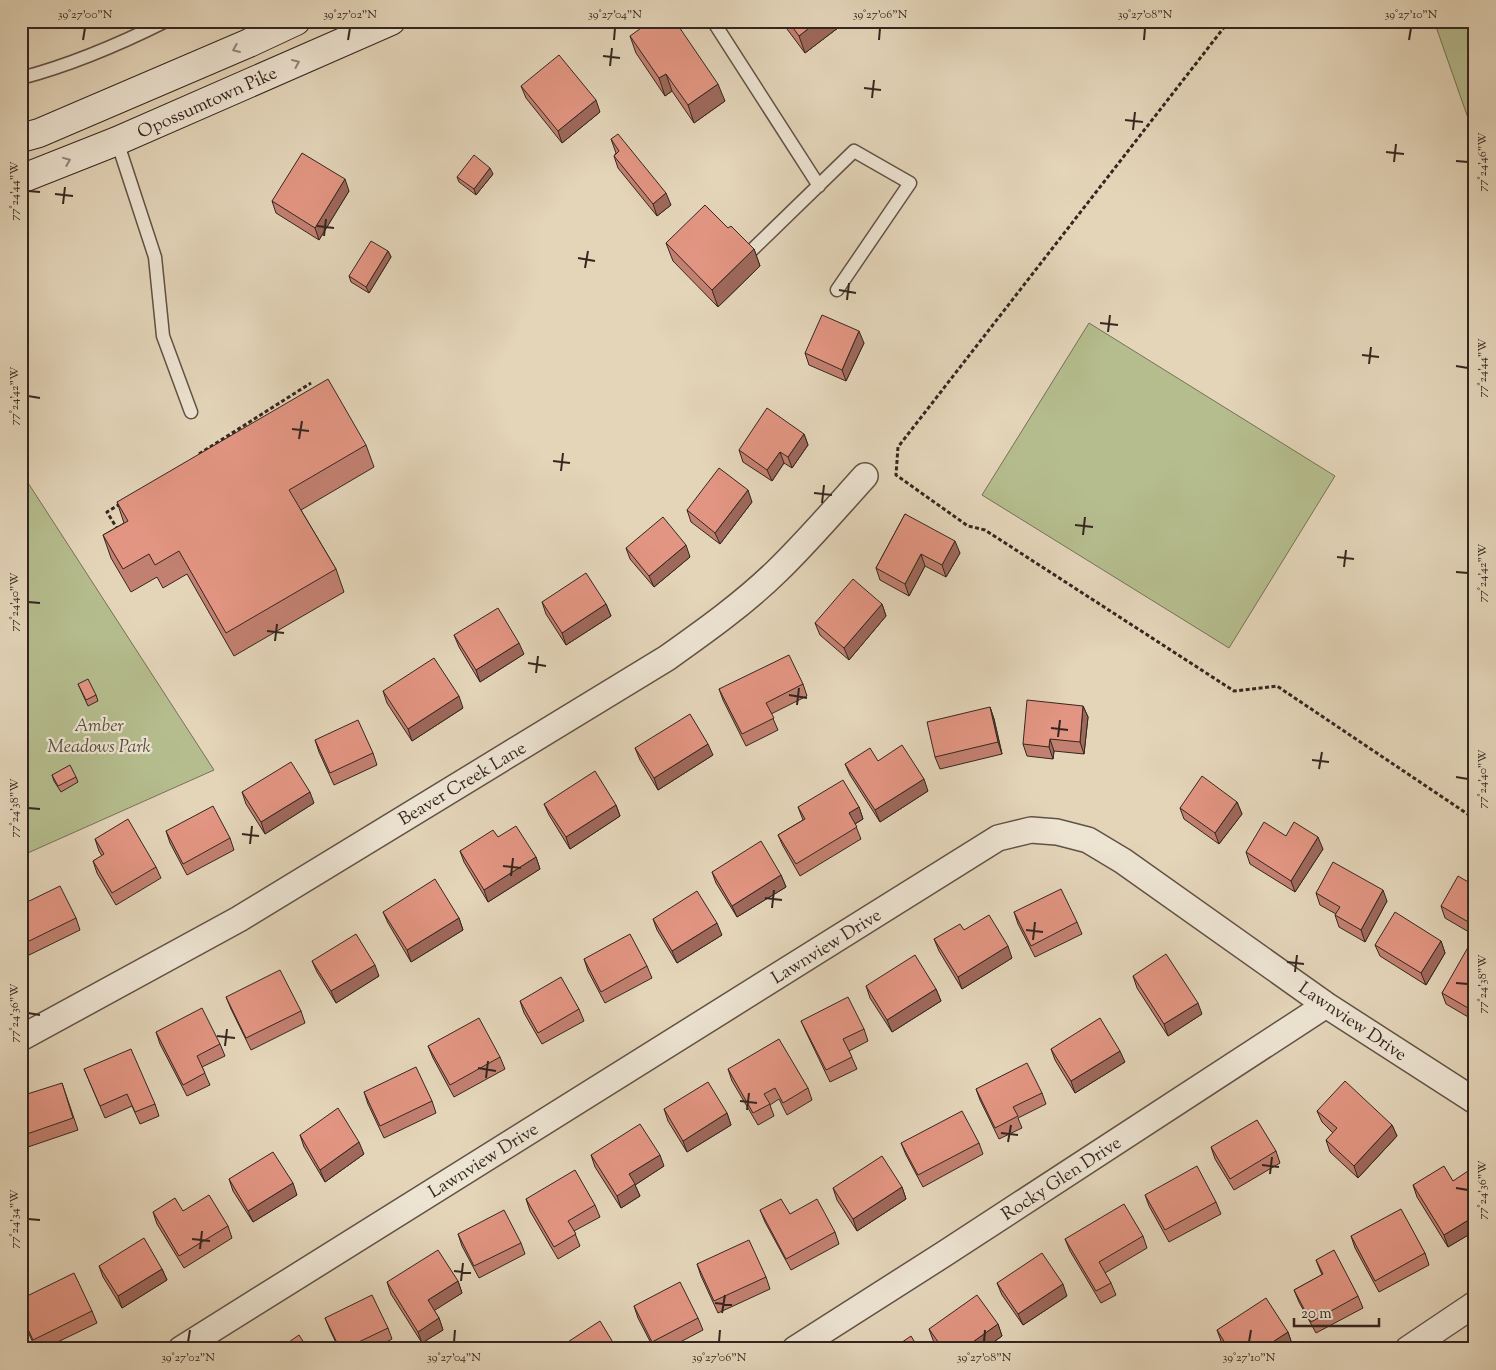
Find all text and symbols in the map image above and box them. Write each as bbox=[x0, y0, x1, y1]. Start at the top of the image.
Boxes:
text: 39°27'00"N bbox=[58, 6, 113, 24]
text: 39°27'02"N bbox=[323, 6, 377, 24]
text: 39°27'04"N bbox=[588, 6, 642, 24]
text: 39°27'06"N bbox=[853, 6, 908, 24]
text: 39°27'08"N bbox=[1118, 6, 1173, 24]
text: 39°27'10"N bbox=[1385, 6, 1438, 24]
one-way arrow bbox=[232, 42, 241, 53]
one-way arrow bbox=[291, 58, 300, 69]
street label: Opossumtown Pike bbox=[134, 61, 282, 146]
text: 77°24'46"W bbox=[1474, 132, 1492, 191]
one-way arrow bbox=[62, 157, 70, 167]
text: 77°24'44"W bbox=[6, 161, 24, 221]
text: 77°24'44"W bbox=[1474, 338, 1492, 398]
text: 77°24'42"W bbox=[6, 366, 24, 425]
text: 77°24'42"W bbox=[1474, 543, 1492, 602]
text: 77°24'40"W bbox=[6, 572, 24, 631]
park label: Amber Meadows Park bbox=[47, 714, 151, 761]
street label: Beaver Creek Lane bbox=[394, 736, 532, 833]
text: 77°24'40"W bbox=[1474, 749, 1492, 808]
text: 77°24'38"W bbox=[6, 778, 24, 838]
street label: Lawnview Drive bbox=[767, 903, 887, 992]
text: 77°24'38"W bbox=[1474, 954, 1492, 1014]
street label: Lawnview Drive bbox=[1293, 977, 1411, 1069]
text: 77°24'36"W bbox=[6, 983, 24, 1042]
street label: Lawnview Drive bbox=[424, 1117, 544, 1206]
street label: Rocky Glen Drive bbox=[997, 1131, 1127, 1228]
text: 77°24'36"W bbox=[1474, 1160, 1492, 1219]
text: 77°24'34"W bbox=[6, 1189, 24, 1249]
scale bar bbox=[1294, 1295, 1378, 1327]
text: 20 m bbox=[1301, 1304, 1332, 1325]
text: 39°27'02"N bbox=[161, 1349, 215, 1367]
text: 39°27'04"N bbox=[427, 1349, 481, 1367]
text: 39°27'06"N bbox=[692, 1349, 747, 1367]
text: 39°27'08"N bbox=[957, 1349, 1012, 1367]
text: 39°27'10"N bbox=[1223, 1349, 1276, 1367]

